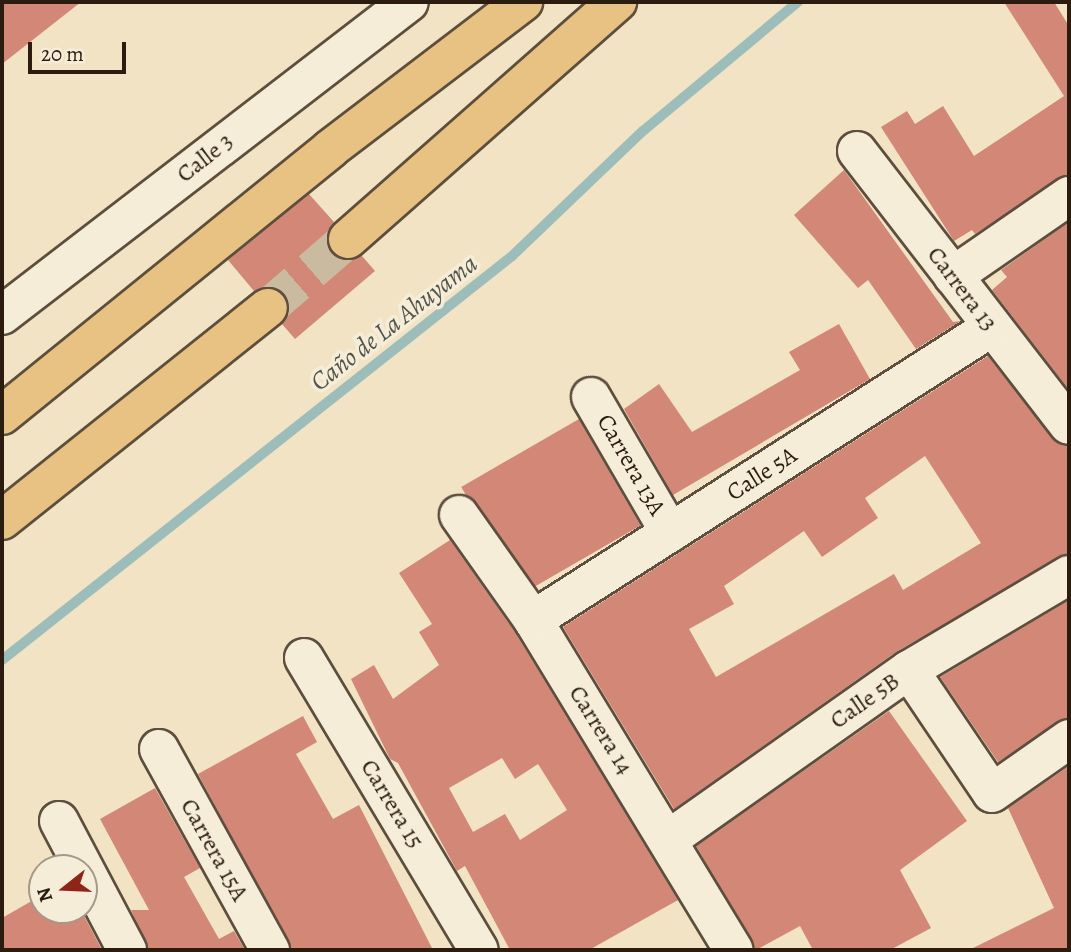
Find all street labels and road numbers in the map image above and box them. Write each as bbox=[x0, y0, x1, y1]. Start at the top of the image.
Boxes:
street label: Calle 3 bbox=[171, 127, 239, 189]
street label: Carrera 13 bbox=[921, 241, 1003, 337]
street label: Carrera 13A bbox=[590, 409, 672, 521]
street label: Calle 5A bbox=[722, 441, 802, 507]
street label: Calle 5B bbox=[825, 667, 905, 735]
street label: Carrera 14 bbox=[563, 680, 639, 780]
street label: Carrera 15 bbox=[354, 754, 430, 854]
street label: Carrera 15A bbox=[174, 794, 254, 906]

